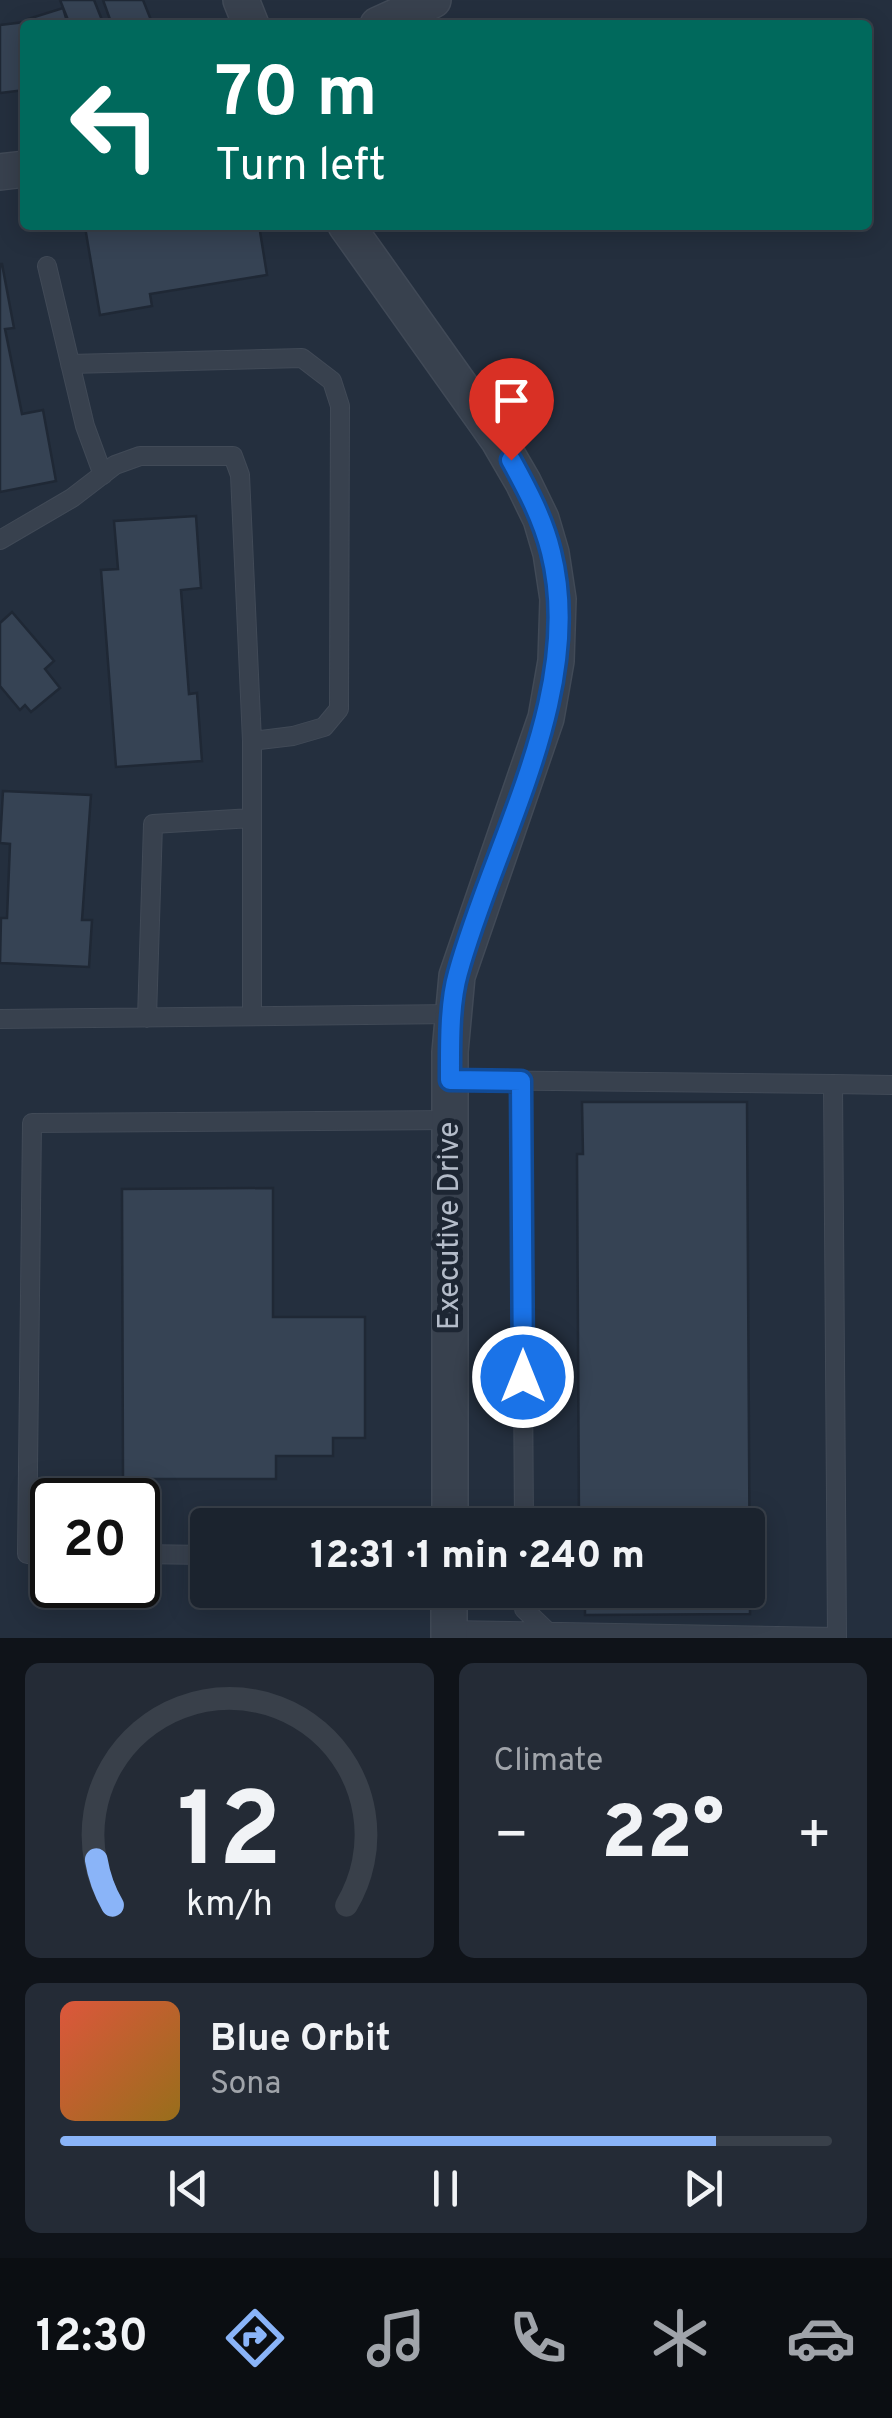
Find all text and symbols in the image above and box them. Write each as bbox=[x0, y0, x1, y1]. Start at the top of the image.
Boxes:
text: 70 m bbox=[215, 52, 378, 141]
icon: left bbox=[50, 60, 180, 190]
text: Turn left bbox=[215, 139, 386, 196]
pin bbox=[469, 358, 554, 461]
icon: arrive bbox=[484, 373, 539, 428]
street label: Executive Drive bbox=[432, 1122, 469, 1330]
position arrow bbox=[471, 1325, 575, 1429]
speed limit sign: 20 bbox=[30, 1478, 160, 1608]
text: 12:31 · 1 min · 240 m bbox=[310, 1533, 645, 1582]
text: Climate bbox=[494, 1742, 603, 1782]
text: 12 bbox=[177, 1771, 282, 1903]
text: 22° bbox=[601, 1790, 724, 1885]
text: − bbox=[494, 1803, 529, 1873]
text: + bbox=[797, 1803, 832, 1873]
text: km/h bbox=[186, 1883, 273, 1929]
text: Blue Orbit bbox=[210, 2016, 391, 2065]
text: Sona bbox=[210, 2065, 281, 2105]
icon: previous bbox=[161, 2161, 216, 2216]
icon: pause bbox=[418, 2161, 473, 2216]
icon: next bbox=[676, 2161, 731, 2216]
icon: directions bbox=[220, 2303, 290, 2373]
icon: music bbox=[361, 2303, 431, 2373]
icon: phone bbox=[503, 2303, 573, 2373]
icon: climate bbox=[645, 2303, 715, 2373]
icon: car bbox=[786, 2303, 856, 2373]
text: 12:30 bbox=[36, 2310, 148, 2367]

